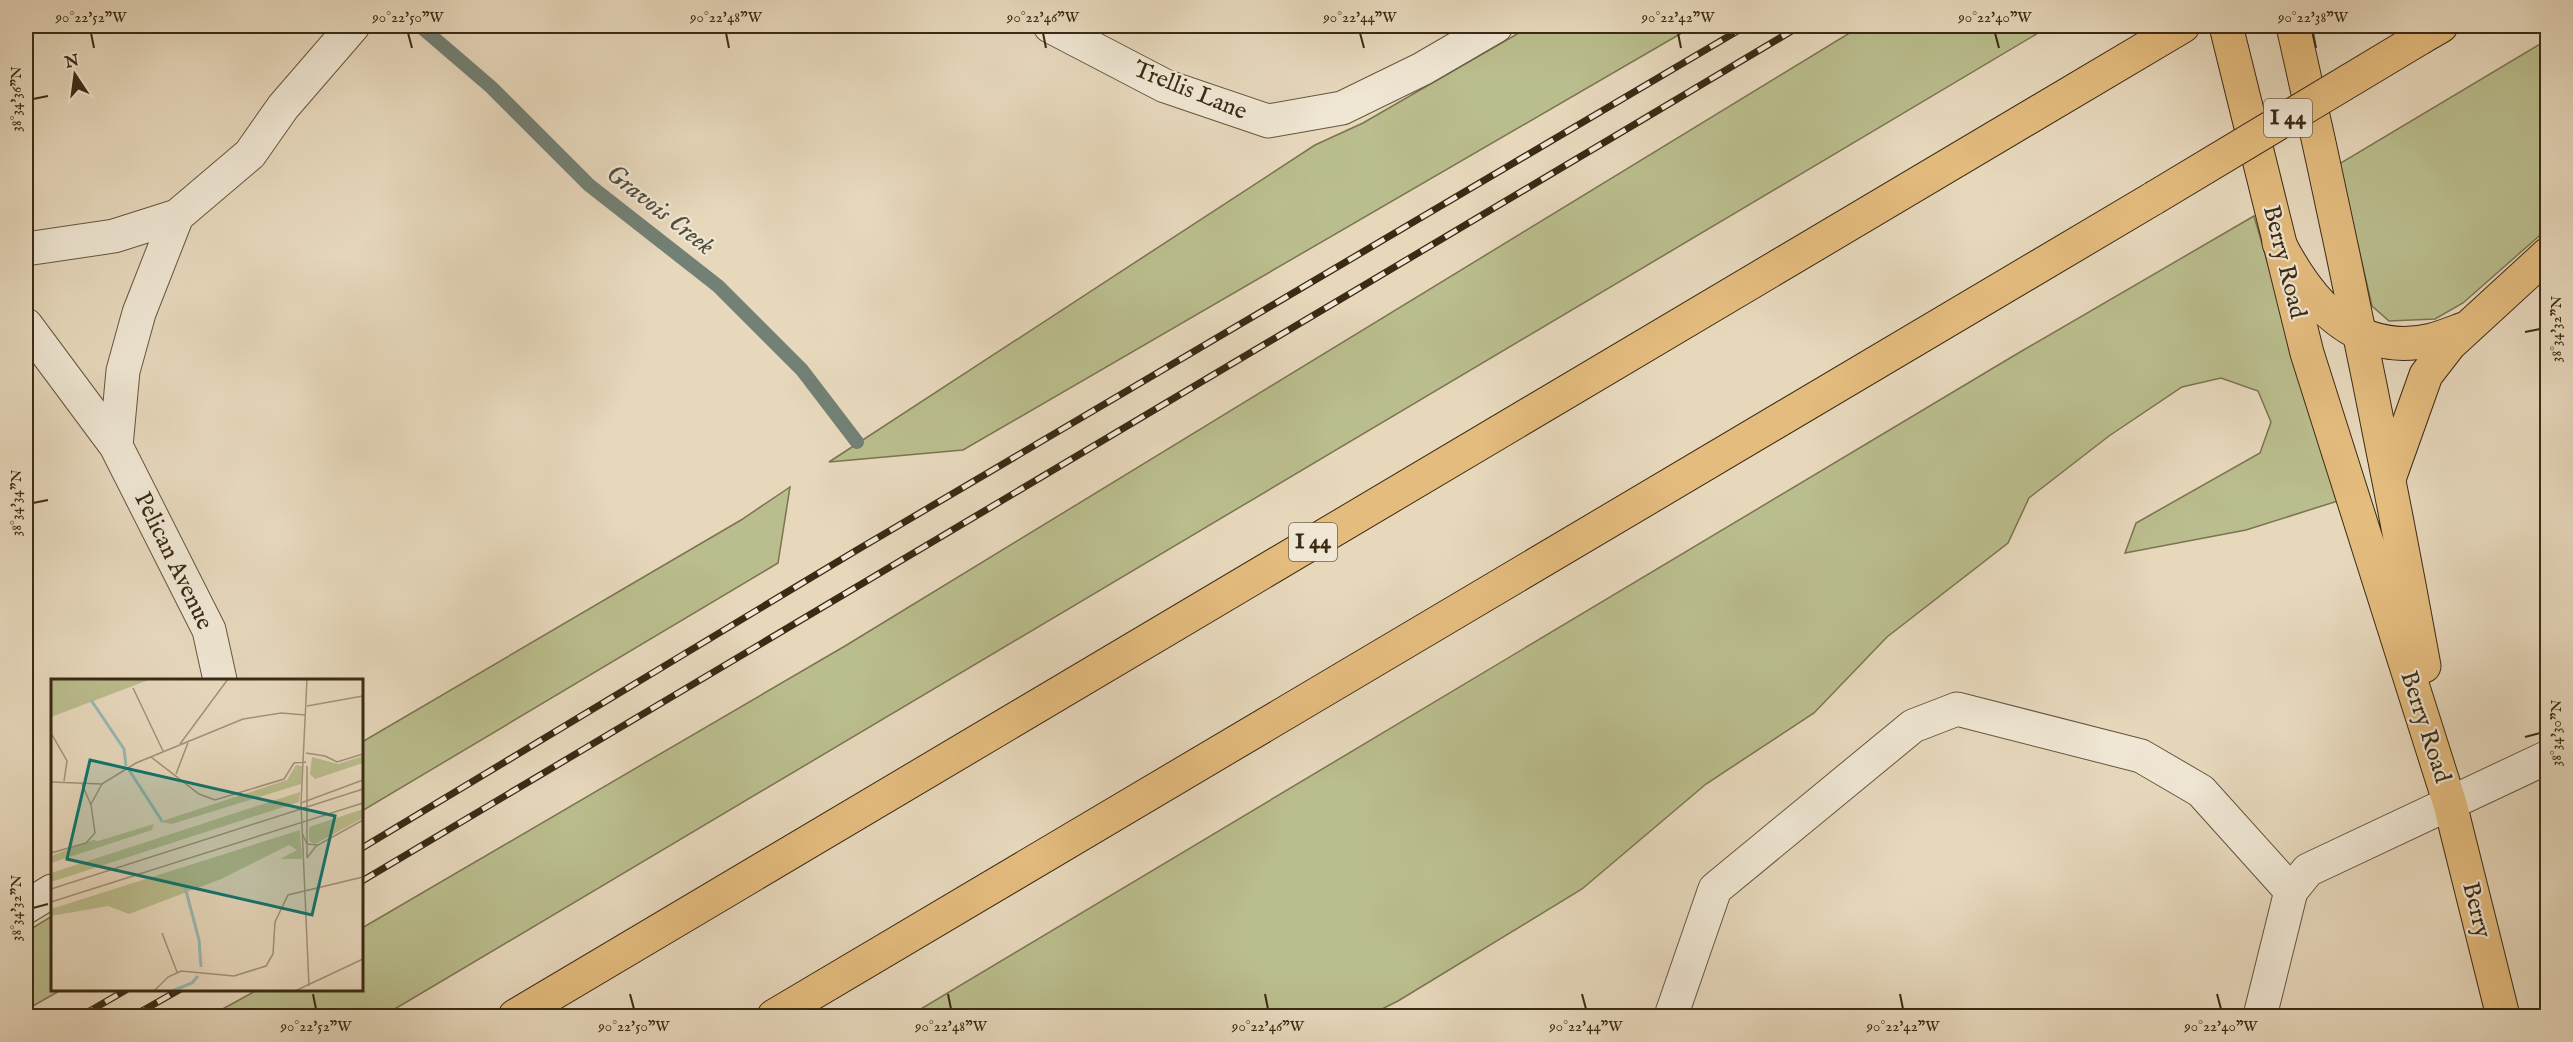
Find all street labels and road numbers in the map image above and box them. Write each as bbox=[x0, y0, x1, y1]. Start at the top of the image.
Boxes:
street label: Trellis Lane bbox=[1129, 54, 1251, 128]
road number: I 44 bbox=[2264, 99, 2312, 137]
street label: Berry Road bbox=[2255, 202, 2313, 322]
street label: Pelican Avenue bbox=[126, 487, 220, 635]
road number: I 44 bbox=[1289, 523, 1337, 561]
street label: Berry Road bbox=[2392, 667, 2458, 787]
street label: Berry bbox=[2454, 879, 2498, 941]

